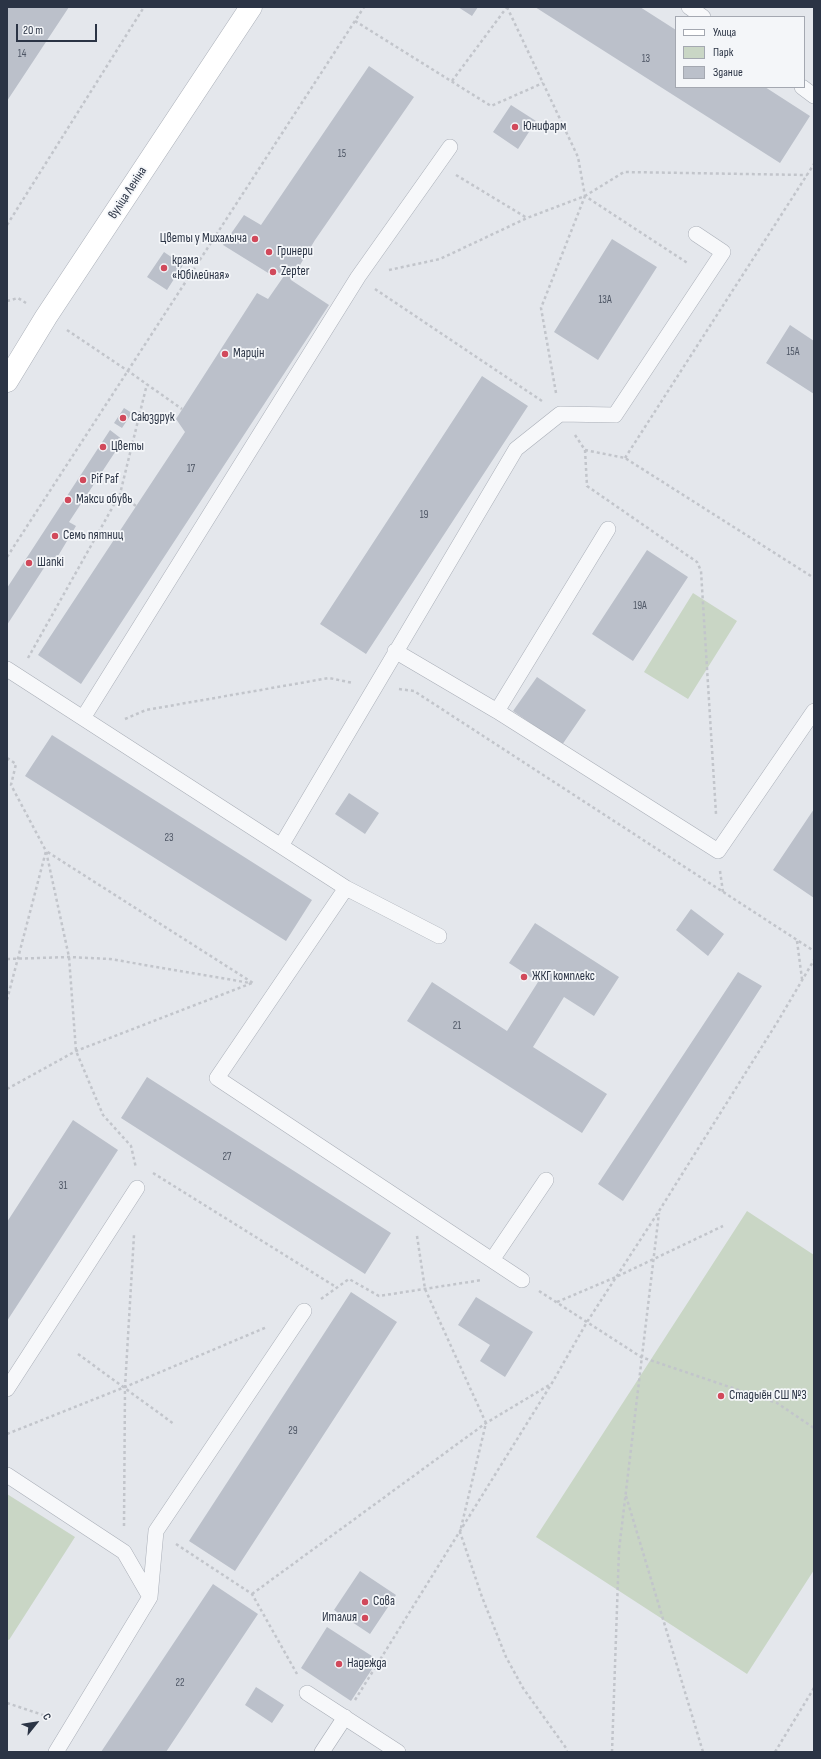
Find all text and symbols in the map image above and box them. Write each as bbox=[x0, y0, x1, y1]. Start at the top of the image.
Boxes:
scale bar bbox=[18, 16, 99, 42]
legend bbox=[675, 16, 805, 88]
text: 20 m bbox=[23, 23, 43, 38]
text: Улица bbox=[713, 25, 736, 40]
text: Парк bbox=[713, 45, 733, 60]
house number: 14 bbox=[18, 47, 26, 61]
house number: 13 bbox=[642, 52, 650, 66]
text: Здание bbox=[713, 65, 743, 80]
place label: Юнифарм bbox=[523, 119, 566, 135]
marker: Юнифарм bbox=[510, 122, 520, 132]
house number: 15 bbox=[338, 147, 346, 161]
street label: вуліца Леніна bbox=[105, 164, 151, 222]
place label: Цветы у Михалыча bbox=[160, 231, 247, 247]
marker: Цветы у Михалыча bbox=[250, 234, 260, 244]
place label: Гринери bbox=[277, 244, 313, 260]
marker: Гринери bbox=[264, 247, 274, 257]
place label: крама «Юбілейная» bbox=[172, 253, 230, 284]
marker: крама «Юбілейная» bbox=[159, 263, 169, 273]
place label: Zepter bbox=[281, 264, 310, 280]
marker: Zepter bbox=[268, 267, 278, 277]
house number: 13А bbox=[598, 293, 612, 307]
house number: 15А bbox=[787, 345, 799, 359]
place label: Марцін bbox=[233, 346, 264, 362]
marker: Марцін bbox=[220, 349, 230, 359]
place label: Саюздрук bbox=[131, 410, 175, 426]
marker: Саюздрук bbox=[118, 413, 128, 423]
place label: Цветы bbox=[111, 439, 144, 455]
marker: Цветы bbox=[98, 442, 108, 452]
house number: 17 bbox=[187, 462, 195, 476]
place label: Pif Paf bbox=[91, 472, 119, 488]
marker: Pif Paf bbox=[78, 475, 88, 485]
place label: Макси обувь bbox=[76, 492, 132, 508]
marker: Макси обувь bbox=[63, 495, 73, 505]
house number: 19 bbox=[420, 508, 428, 522]
place label: Семь пятниц bbox=[63, 528, 123, 544]
marker: Семь пятниц bbox=[50, 531, 60, 541]
place label: Шапкі bbox=[37, 555, 64, 571]
marker: Шапкі bbox=[24, 558, 34, 568]
house number: 19А bbox=[633, 599, 647, 613]
house number: 23 bbox=[164, 831, 174, 845]
place label: ЖКГ комплекс bbox=[532, 969, 595, 985]
marker: ЖКГ комплекс bbox=[519, 972, 529, 982]
house number: 21 bbox=[453, 1019, 461, 1033]
house number: 27 bbox=[223, 1150, 231, 1164]
house number: 31 bbox=[59, 1179, 67, 1193]
place label: Стадыён СШ №3 bbox=[729, 1388, 807, 1404]
marker: Стадыён СШ №3 bbox=[716, 1391, 726, 1401]
house number: 29 bbox=[288, 1424, 298, 1438]
place label: Сова bbox=[373, 1594, 395, 1610]
marker: Сова bbox=[360, 1597, 370, 1607]
place label: Италия bbox=[322, 1610, 357, 1626]
marker: Италия bbox=[360, 1613, 370, 1623]
place label: Надежда bbox=[347, 1656, 387, 1672]
marker: Надежда bbox=[334, 1659, 344, 1669]
house number: 22 bbox=[175, 1676, 185, 1690]
north arrow bbox=[16, 1703, 56, 1743]
text: С bbox=[40, 1711, 54, 1722]

